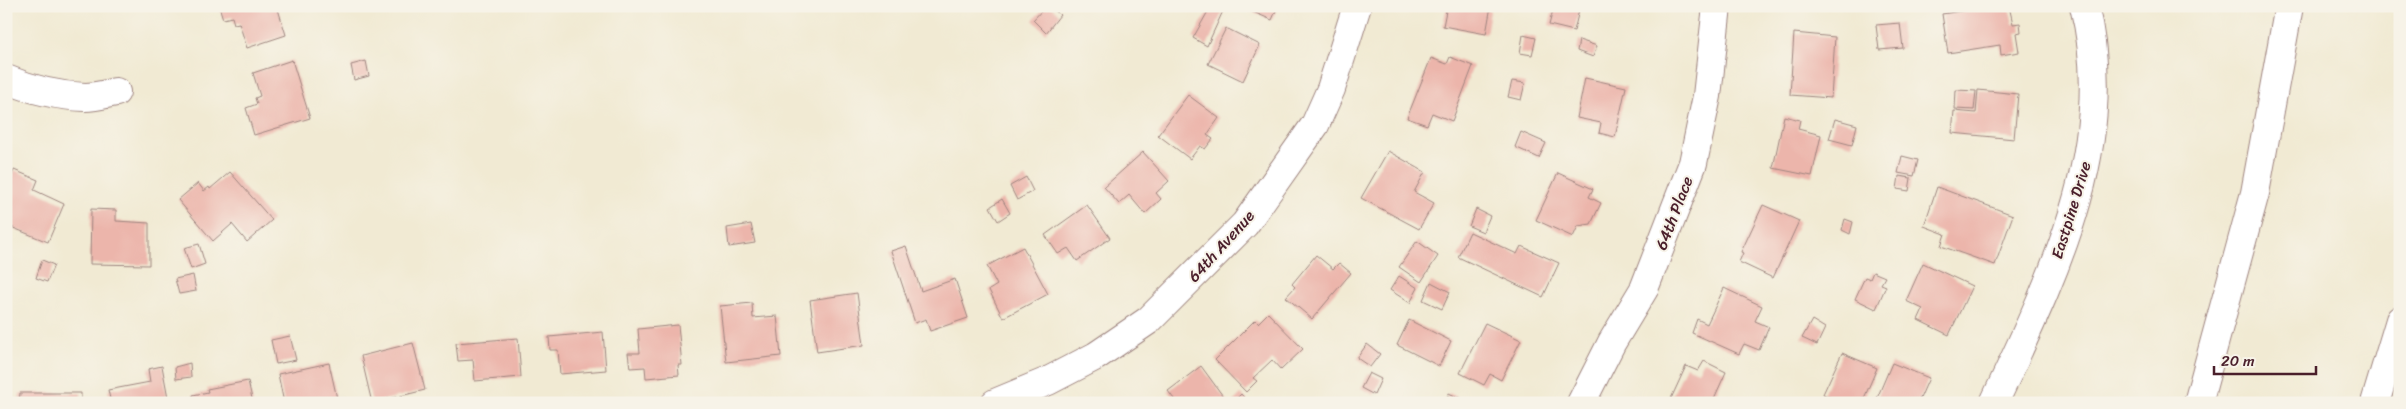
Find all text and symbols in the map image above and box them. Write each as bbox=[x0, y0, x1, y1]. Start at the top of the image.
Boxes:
street label: Eastpine Drive bbox=[2042, 158, 2100, 262]
street label: 64th Place bbox=[1647, 172, 1701, 254]
street label: 64th Avenue bbox=[1180, 203, 1262, 289]
scale bar bbox=[2214, 344, 2316, 376]
text: 20 m bbox=[2221, 348, 2255, 374]

